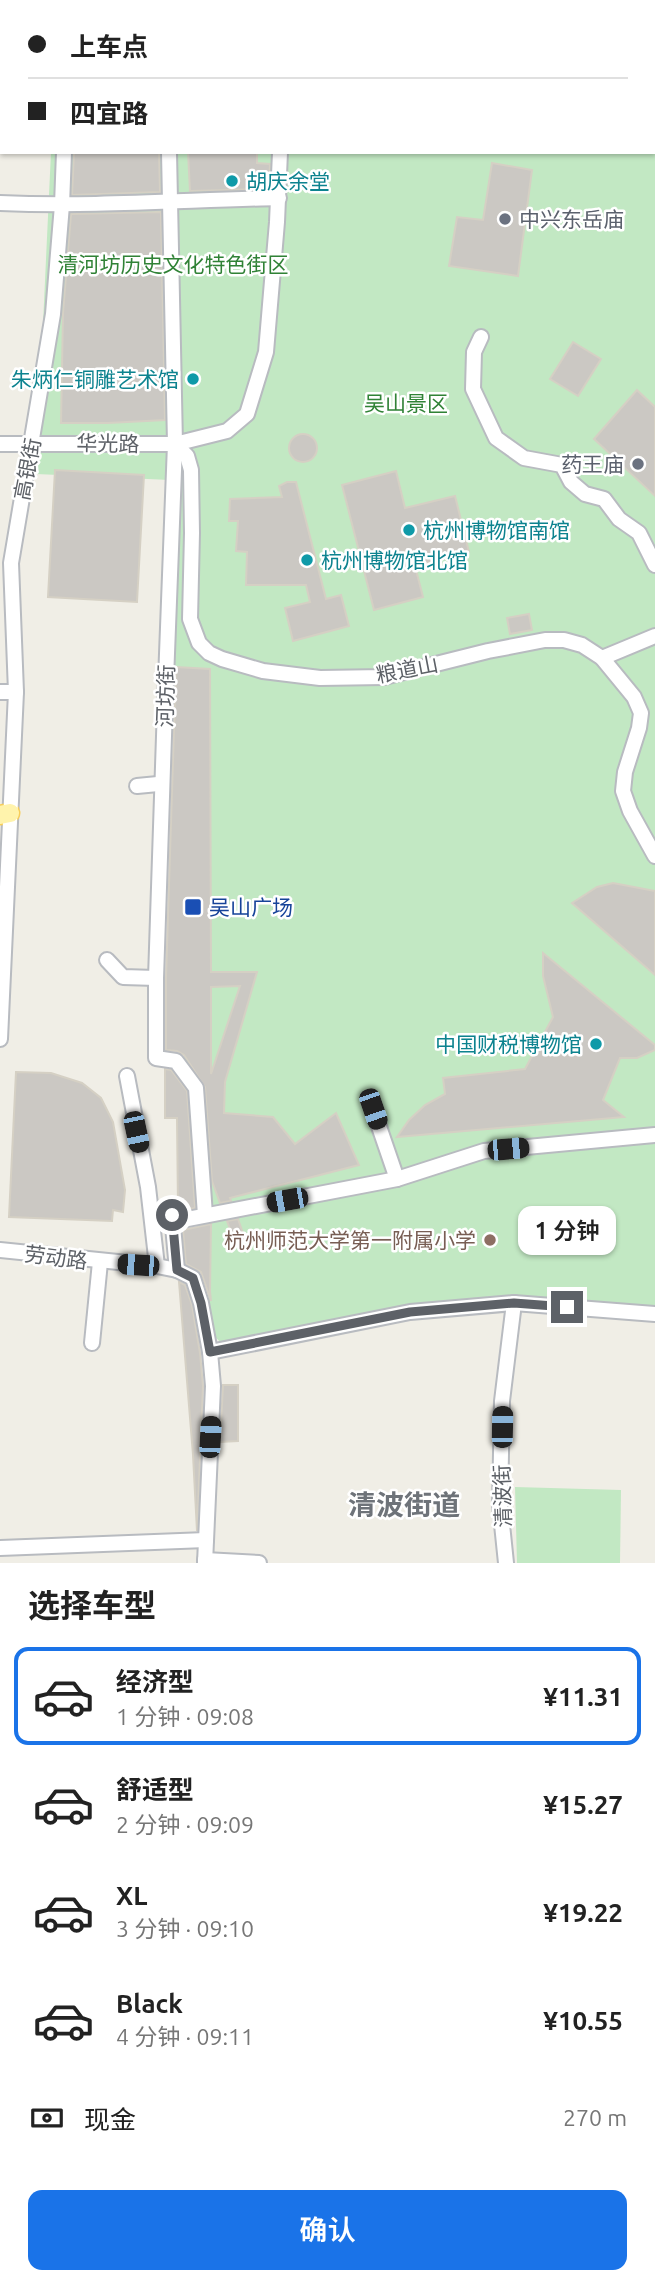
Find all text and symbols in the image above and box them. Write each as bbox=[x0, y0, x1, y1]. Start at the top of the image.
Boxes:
text: 上车点 bbox=[70, 32, 148, 61]
text: 四宜路 bbox=[70, 99, 148, 128]
place label: 胡庆余堂 bbox=[246, 169, 330, 193]
marker: 胡庆余堂 bbox=[224, 173, 240, 189]
place label: 中兴东岳庙 bbox=[519, 207, 624, 231]
marker: 中兴东岳庙 bbox=[497, 211, 513, 227]
park label: 清河坊历史文化特色街区 bbox=[58, 252, 289, 276]
place label: 朱炳仁铜雕艺术馆 bbox=[11, 367, 179, 391]
marker: 朱炳仁铜雕艺术馆 bbox=[185, 371, 201, 387]
park label: 吴山景区 bbox=[364, 391, 448, 415]
street label: 华光路 bbox=[76, 430, 140, 456]
street label: 高银街 bbox=[9, 436, 45, 502]
place label: 药王庙 bbox=[561, 452, 624, 476]
marker: 药王庙 bbox=[630, 456, 646, 472]
place label: 杭州博物馆南馆 bbox=[423, 518, 570, 542]
marker: 杭州博物馆南馆 bbox=[401, 522, 417, 538]
place label: 杭州博物馆北馆 bbox=[321, 548, 468, 572]
marker: 杭州博物馆北馆 bbox=[299, 552, 315, 568]
street label: 粮道山 bbox=[374, 651, 440, 687]
street label: 河坊街 bbox=[152, 664, 178, 728]
place label: 吴山广场 bbox=[209, 895, 293, 919]
marker: 吴山广场 bbox=[183, 897, 203, 917]
place label: 中国财税博物馆 bbox=[435, 1032, 582, 1056]
marker: 中国财税博物馆 bbox=[588, 1036, 604, 1052]
car bbox=[357, 1086, 390, 1132]
car bbox=[122, 1109, 151, 1155]
car bbox=[487, 1137, 530, 1161]
car bbox=[265, 1186, 310, 1214]
route start bbox=[156, 1199, 188, 1231]
callout: 1 分钟 bbox=[518, 1206, 616, 1254]
text: 1 分钟 bbox=[535, 1218, 599, 1243]
place label: 杭州师范大学第一附属小学 bbox=[224, 1228, 476, 1252]
marker: 杭州师范大学第一附属小学 bbox=[482, 1232, 498, 1248]
street label: 劳动路 bbox=[23, 1241, 89, 1273]
car bbox=[117, 1253, 160, 1277]
route end bbox=[551, 1291, 583, 1323]
car bbox=[492, 1406, 513, 1448]
car bbox=[199, 1415, 222, 1459]
street label: 清波街 bbox=[489, 1464, 515, 1528]
district label: 清波街道 bbox=[348, 1489, 460, 1520]
text: 选择车型 bbox=[28, 1587, 156, 1623]
icon: car bbox=[32, 1665, 95, 1728]
text: 经济型 bbox=[116, 1667, 194, 1696]
text: ¥11.31 bbox=[543, 1682, 623, 1711]
text: 1 分钟 · 09:08 bbox=[116, 1704, 254, 1729]
icon: car bbox=[32, 1773, 95, 1836]
text: 舒适型 bbox=[116, 1775, 194, 1804]
text: ¥15.27 bbox=[543, 1790, 623, 1819]
text: 2 分钟 · 09:09 bbox=[116, 1812, 254, 1837]
icon: car bbox=[32, 1881, 95, 1944]
text: XL bbox=[116, 1881, 147, 1910]
text: ¥19.22 bbox=[543, 1898, 623, 1927]
text: 3 分钟 · 09:10 bbox=[116, 1916, 254, 1941]
icon: car bbox=[32, 1989, 95, 2052]
text: Black bbox=[116, 1989, 183, 2018]
text: ¥10.55 bbox=[543, 2006, 623, 2035]
text: 4 分钟 · 09:11 bbox=[116, 2024, 254, 2049]
icon: cash bbox=[28, 2099, 66, 2137]
text: 现金 bbox=[84, 2105, 136, 2134]
text: 270 m bbox=[563, 2105, 627, 2130]
button: 确认 bbox=[28, 2190, 627, 2270]

